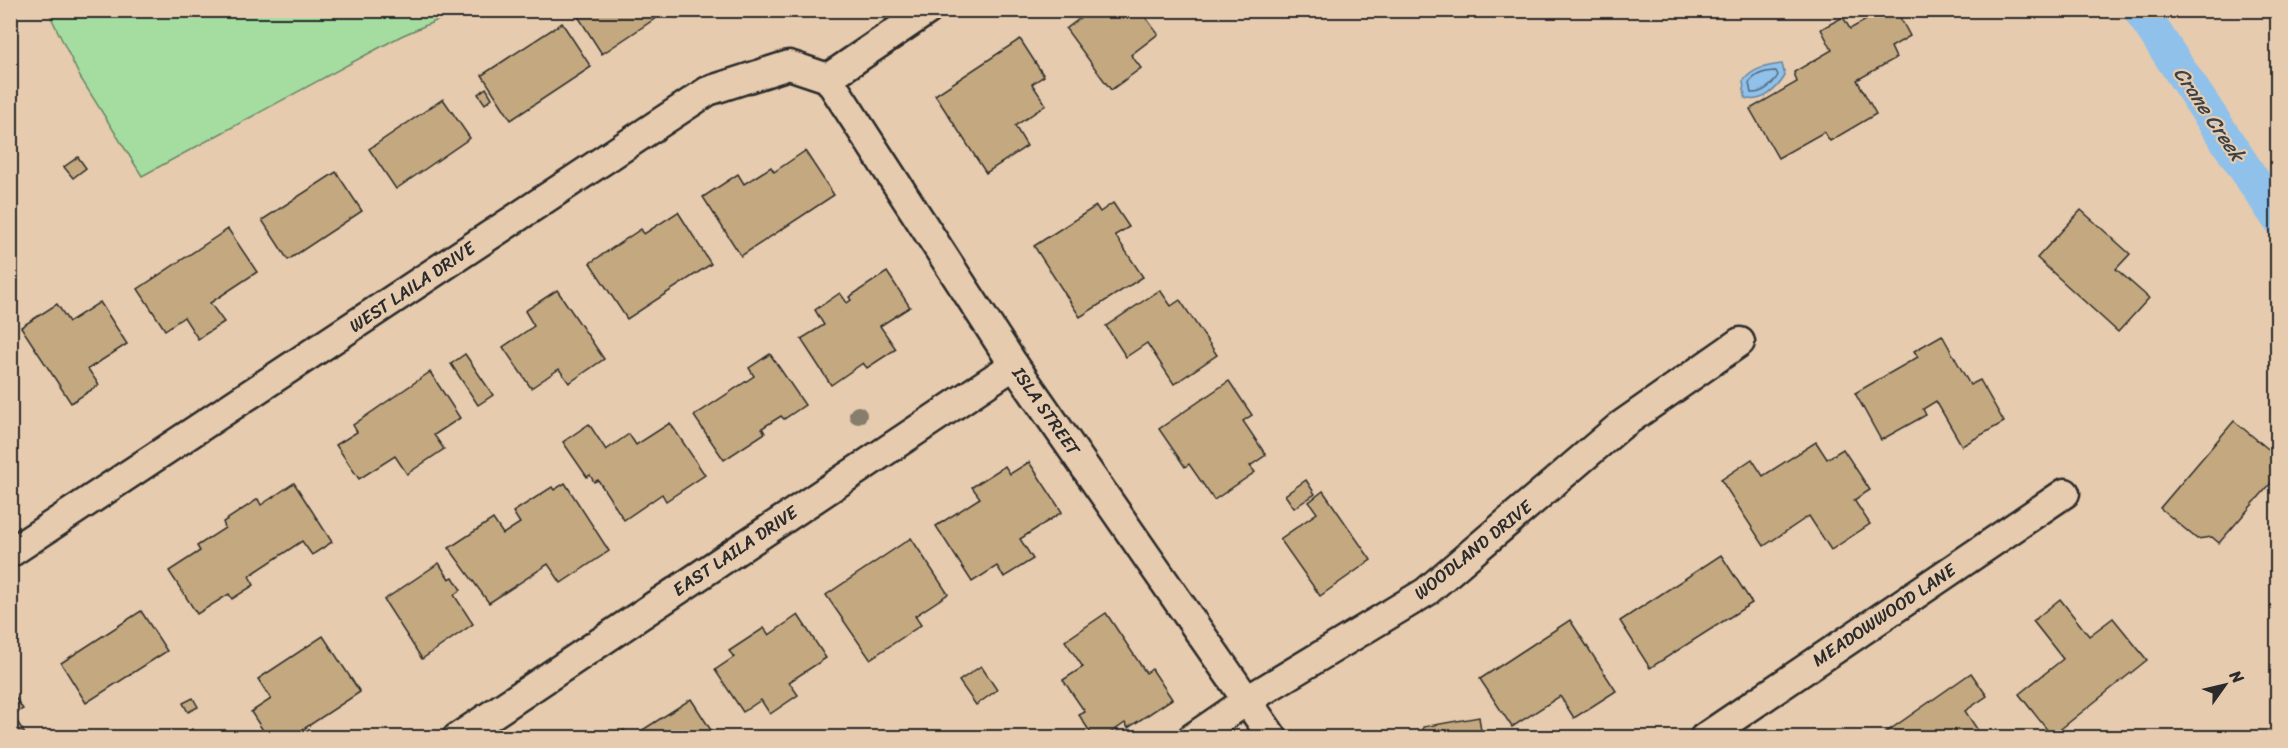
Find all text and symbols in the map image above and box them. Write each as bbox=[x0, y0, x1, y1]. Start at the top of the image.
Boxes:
water label: Crane Creek bbox=[2164, 59, 2255, 171]
street label: WEST LAILA DRIVE bbox=[342, 232, 483, 341]
street label: ISLA STREET bbox=[1003, 359, 1089, 463]
street label: WOODLAND DRIVE bbox=[1406, 491, 1540, 608]
street label: EAST LAILA DRIVE bbox=[666, 496, 805, 605]
street label: MEADOWWOOD LANE bbox=[1805, 554, 1964, 675]
north arrow bbox=[2195, 655, 2255, 715]
text: N bbox=[2221, 663, 2253, 690]

